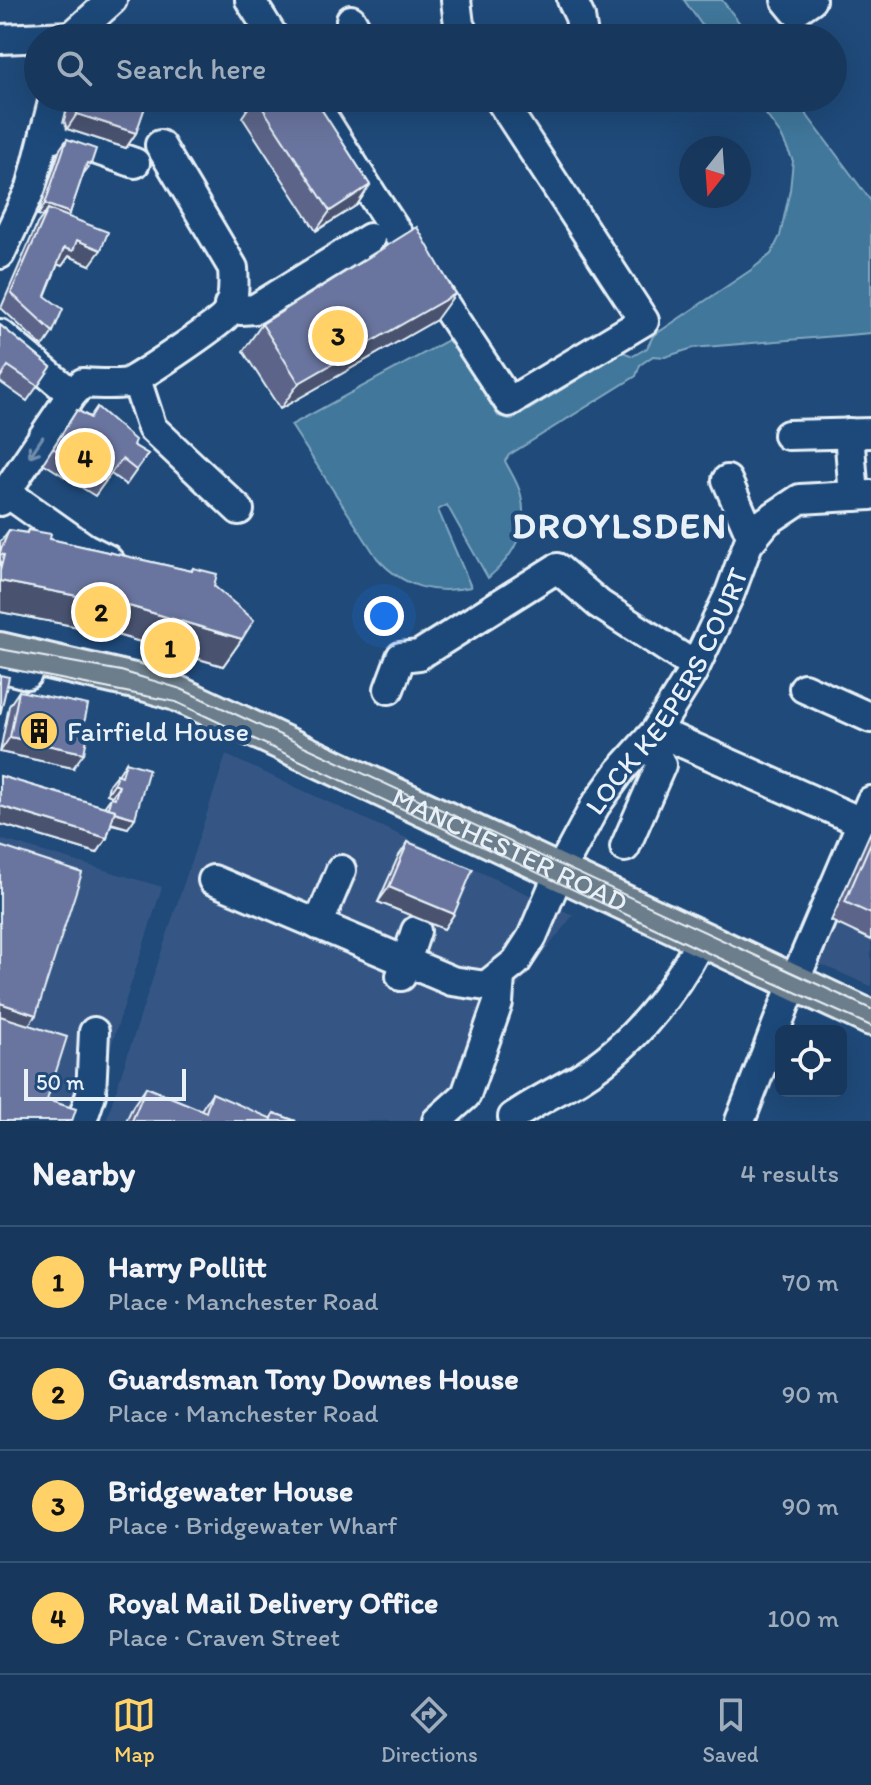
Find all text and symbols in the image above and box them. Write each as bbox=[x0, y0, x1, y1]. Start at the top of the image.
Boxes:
search box bbox=[24, 24, 847, 112]
icon: search bbox=[52, 46, 96, 90]
text: Search here bbox=[116, 50, 266, 87]
north arrow bbox=[679, 136, 751, 208]
pin: 3 bbox=[312, 306, 364, 366]
pin: 4 bbox=[59, 428, 111, 488]
one-way arrow bbox=[28, 436, 44, 458]
district label: DROYLSDEN bbox=[512, 504, 728, 547]
street label: LOCK KEEPERS COURT bbox=[577, 563, 755, 821]
pin: 2 bbox=[75, 582, 127, 642]
your location bbox=[364, 596, 404, 636]
pin: 1 bbox=[144, 618, 196, 678]
building icon: Fairfield House bbox=[18, 710, 60, 752]
place label: Fairfield House bbox=[67, 714, 249, 748]
street label: MANCHESTER ROAD bbox=[387, 780, 633, 919]
map controls bbox=[775, 1025, 847, 1097]
button: locate bbox=[775, 1025, 847, 1097]
scale bar bbox=[24, 1065, 186, 1101]
text: 50 m bbox=[36, 1069, 85, 1096]
text: Nearby bbox=[32, 1153, 135, 1194]
text: 4 results bbox=[740, 1157, 839, 1189]
text: Harry Pollitt bbox=[108, 1248, 267, 1285]
text: 1 bbox=[52, 1266, 64, 1298]
text: 70 m bbox=[782, 1266, 839, 1298]
text: Place · Manchester Road bbox=[108, 1285, 379, 1317]
text: Guardsman Tony Downes House bbox=[108, 1360, 519, 1397]
text: 2 bbox=[51, 1378, 65, 1410]
text: 90 m bbox=[782, 1378, 839, 1410]
text: Place · Manchester Road bbox=[108, 1397, 379, 1429]
text: Bridgewater House bbox=[108, 1472, 353, 1509]
text: 3 bbox=[51, 1490, 65, 1522]
text: 90 m bbox=[782, 1490, 839, 1522]
text: Place · Bridgewater Wharf bbox=[108, 1509, 397, 1541]
text: Royal Mail Delivery Office bbox=[108, 1584, 438, 1621]
text: 4 bbox=[50, 1602, 66, 1634]
text: 100 m bbox=[767, 1602, 839, 1634]
text: Place · Craven Street bbox=[108, 1621, 340, 1653]
tab: Map bbox=[112, 1693, 156, 1768]
tab: Directions bbox=[381, 1693, 478, 1768]
tab: Saved bbox=[702, 1693, 759, 1768]

